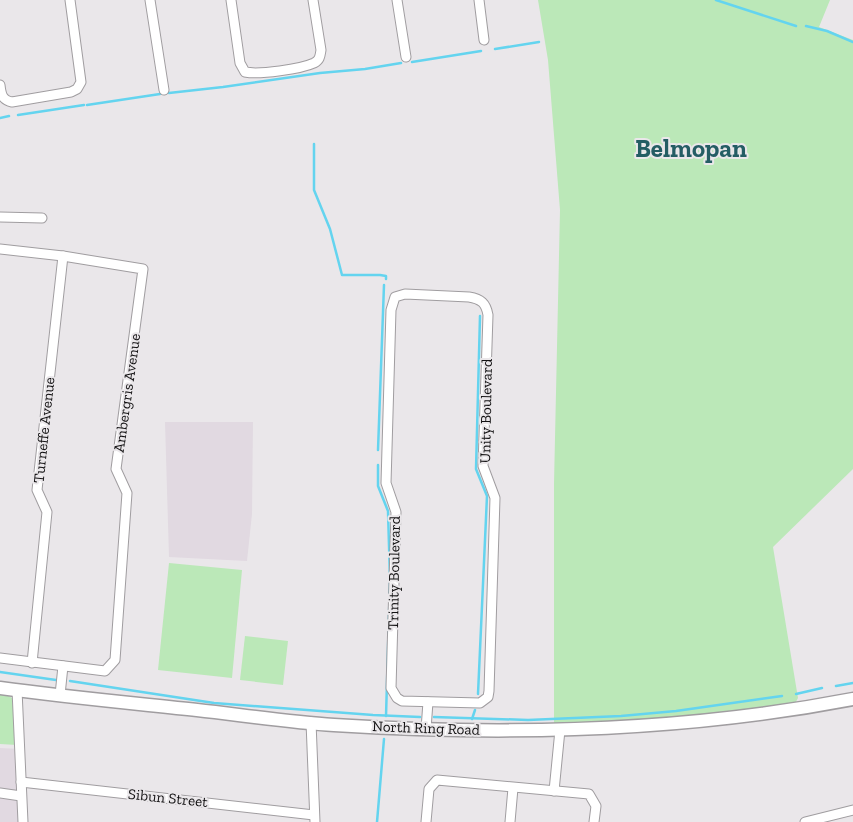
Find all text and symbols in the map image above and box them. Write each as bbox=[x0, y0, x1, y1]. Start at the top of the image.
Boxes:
district label: Belmopan bbox=[635, 133, 747, 163]
street label: Ambergris Avenue bbox=[110, 332, 144, 454]
street label: Unity Boulevard bbox=[476, 358, 496, 464]
street label: Turneffe Avenue bbox=[29, 376, 59, 484]
street label: Trinity Boulevard bbox=[384, 515, 404, 630]
street label: North Ring Road bbox=[372, 717, 481, 739]
street label: Sibun Street bbox=[127, 785, 209, 811]

